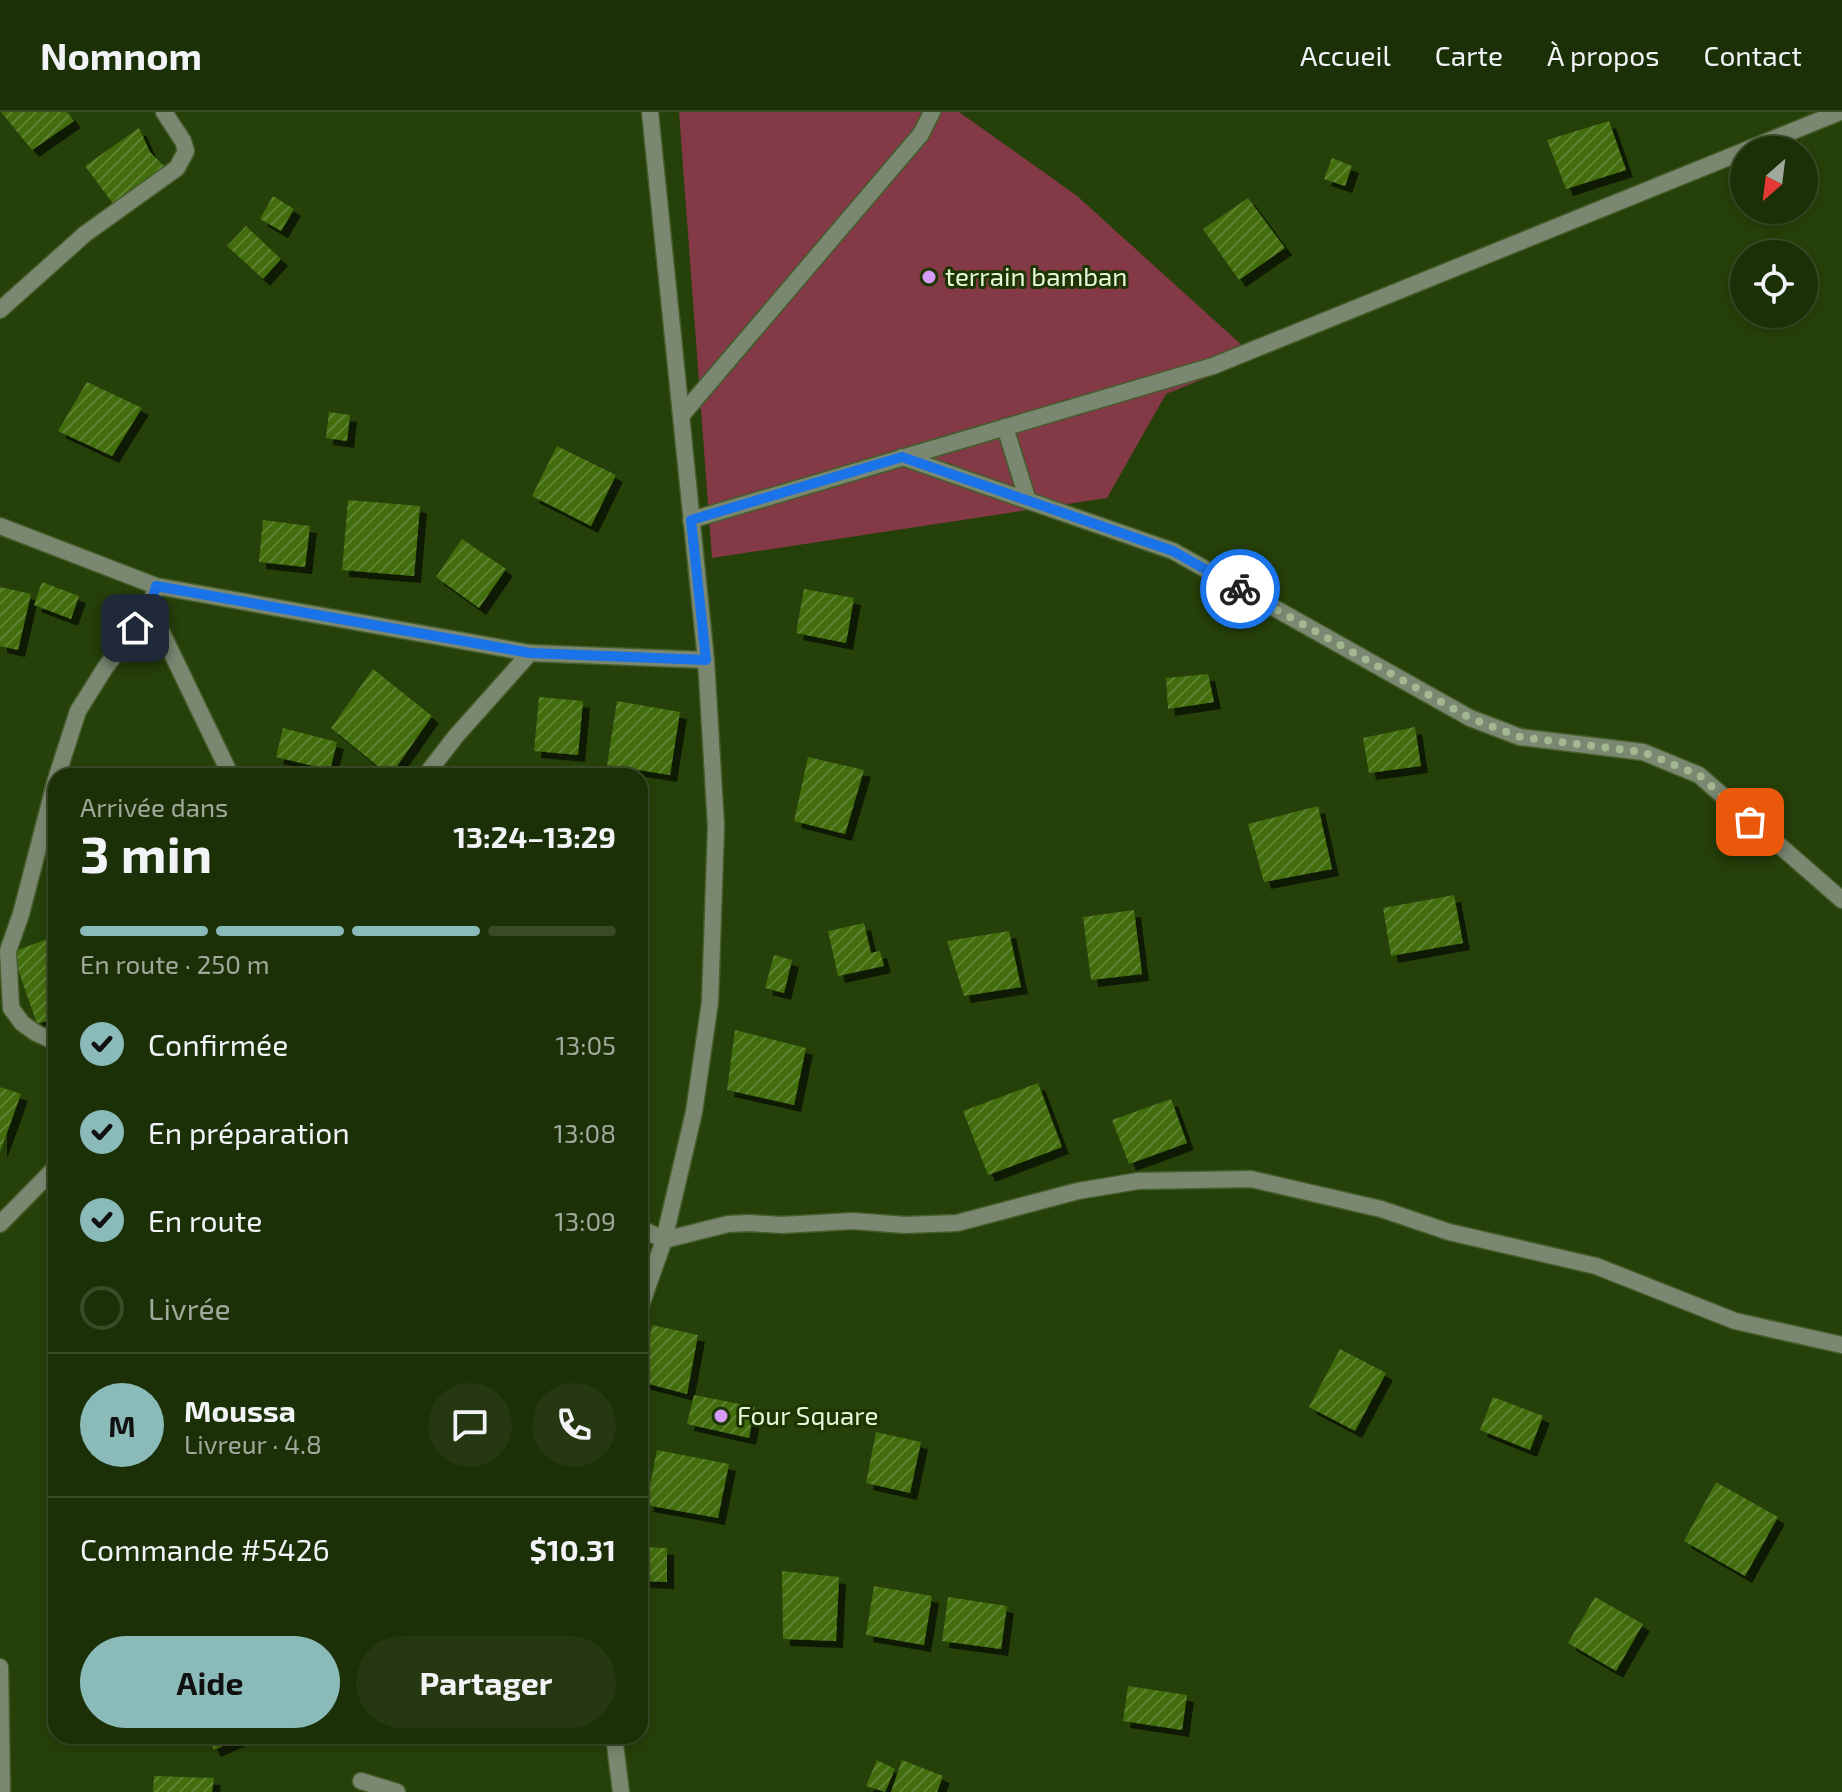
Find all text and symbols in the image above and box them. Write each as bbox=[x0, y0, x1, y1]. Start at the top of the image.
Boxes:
text: Nomnom bbox=[40, 32, 202, 78]
text: Accueil bbox=[1300, 38, 1391, 72]
text: Carte bbox=[1435, 38, 1503, 72]
text: À propos bbox=[1547, 38, 1659, 72]
text: Contact bbox=[1703, 38, 1802, 72]
north arrow bbox=[1730, 136, 1818, 224]
map controls bbox=[1730, 136, 1818, 328]
button: locate bbox=[1730, 240, 1818, 328]
place label: terrain bamban bbox=[945, 260, 1127, 291]
marker: terrain bamban bbox=[920, 268, 938, 286]
courier bbox=[1200, 549, 1280, 629]
icon: bike bbox=[1218, 567, 1262, 611]
pin bbox=[101, 594, 169, 662]
icon: home bbox=[113, 606, 157, 650]
pin bbox=[1716, 788, 1784, 856]
text: Arrivée dans bbox=[80, 791, 228, 822]
icon: bag bbox=[1728, 800, 1772, 844]
text: 13:24–13:29 bbox=[453, 818, 616, 854]
text: 3 min bbox=[80, 821, 212, 883]
text: En route · 250 m bbox=[80, 948, 270, 979]
icon: check bbox=[80, 1022, 124, 1066]
text: Confirmée bbox=[148, 1026, 288, 1062]
text: 13:05 bbox=[555, 1029, 616, 1060]
icon: check bbox=[80, 1110, 124, 1154]
text: En préparation bbox=[148, 1114, 350, 1150]
text: 13:08 bbox=[554, 1117, 616, 1148]
icon: check bbox=[80, 1198, 124, 1242]
text: En route bbox=[148, 1202, 262, 1238]
text: 13:09 bbox=[555, 1205, 616, 1236]
text: Livrée bbox=[148, 1290, 231, 1326]
button: chat bbox=[428, 1383, 512, 1467]
button: phone bbox=[532, 1383, 616, 1467]
text: Moussa bbox=[184, 1392, 296, 1428]
place label: Four Square bbox=[737, 1399, 878, 1430]
text: M bbox=[108, 1407, 136, 1443]
marker: Four Square bbox=[712, 1407, 730, 1425]
text: Livreur · 4.8 bbox=[184, 1428, 322, 1459]
text: Commande #5426 bbox=[80, 1531, 330, 1567]
text: $10.31 bbox=[529, 1531, 616, 1567]
button: Aide bbox=[80, 1636, 340, 1728]
button: Partager bbox=[356, 1636, 616, 1728]

